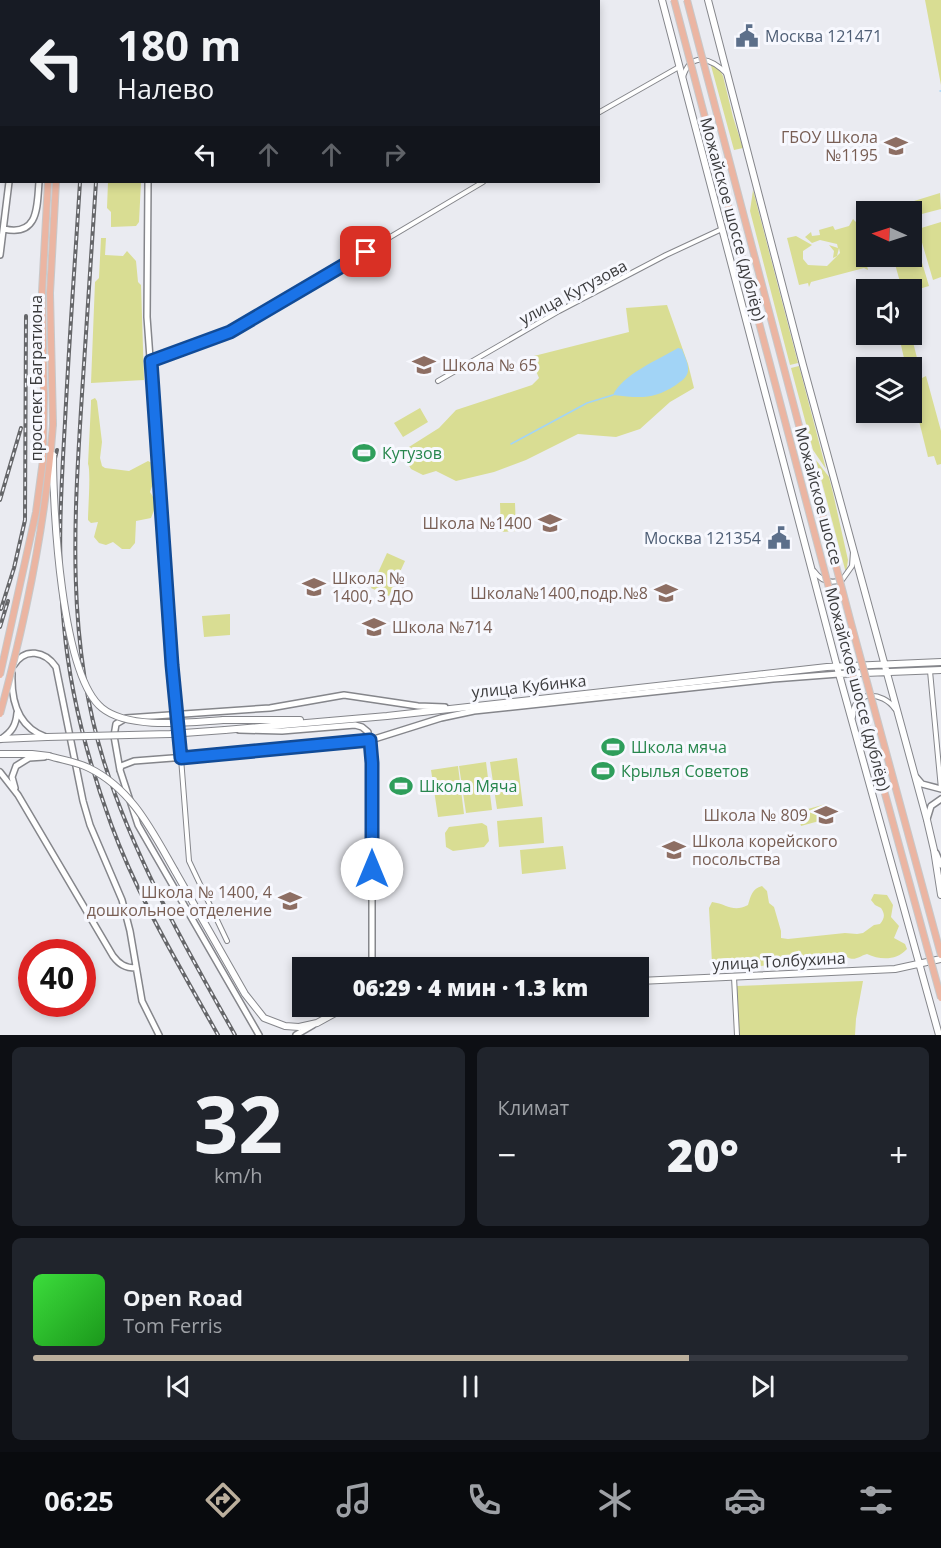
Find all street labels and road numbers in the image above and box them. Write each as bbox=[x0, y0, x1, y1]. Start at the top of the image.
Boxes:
street label: Можайское шоссе (дублёр) bbox=[695, 115, 771, 324]
street label: улица Кутузова bbox=[515, 254, 631, 330]
street label: проспект Багратиона bbox=[25, 295, 47, 461]
street label: Можайское шоссе bbox=[790, 425, 848, 567]
street label: Можайское шоссе (дублёр) bbox=[820, 585, 896, 794]
street label: улица Кубинка bbox=[471, 669, 587, 703]
street label: улица Толбухина bbox=[712, 947, 846, 975]

